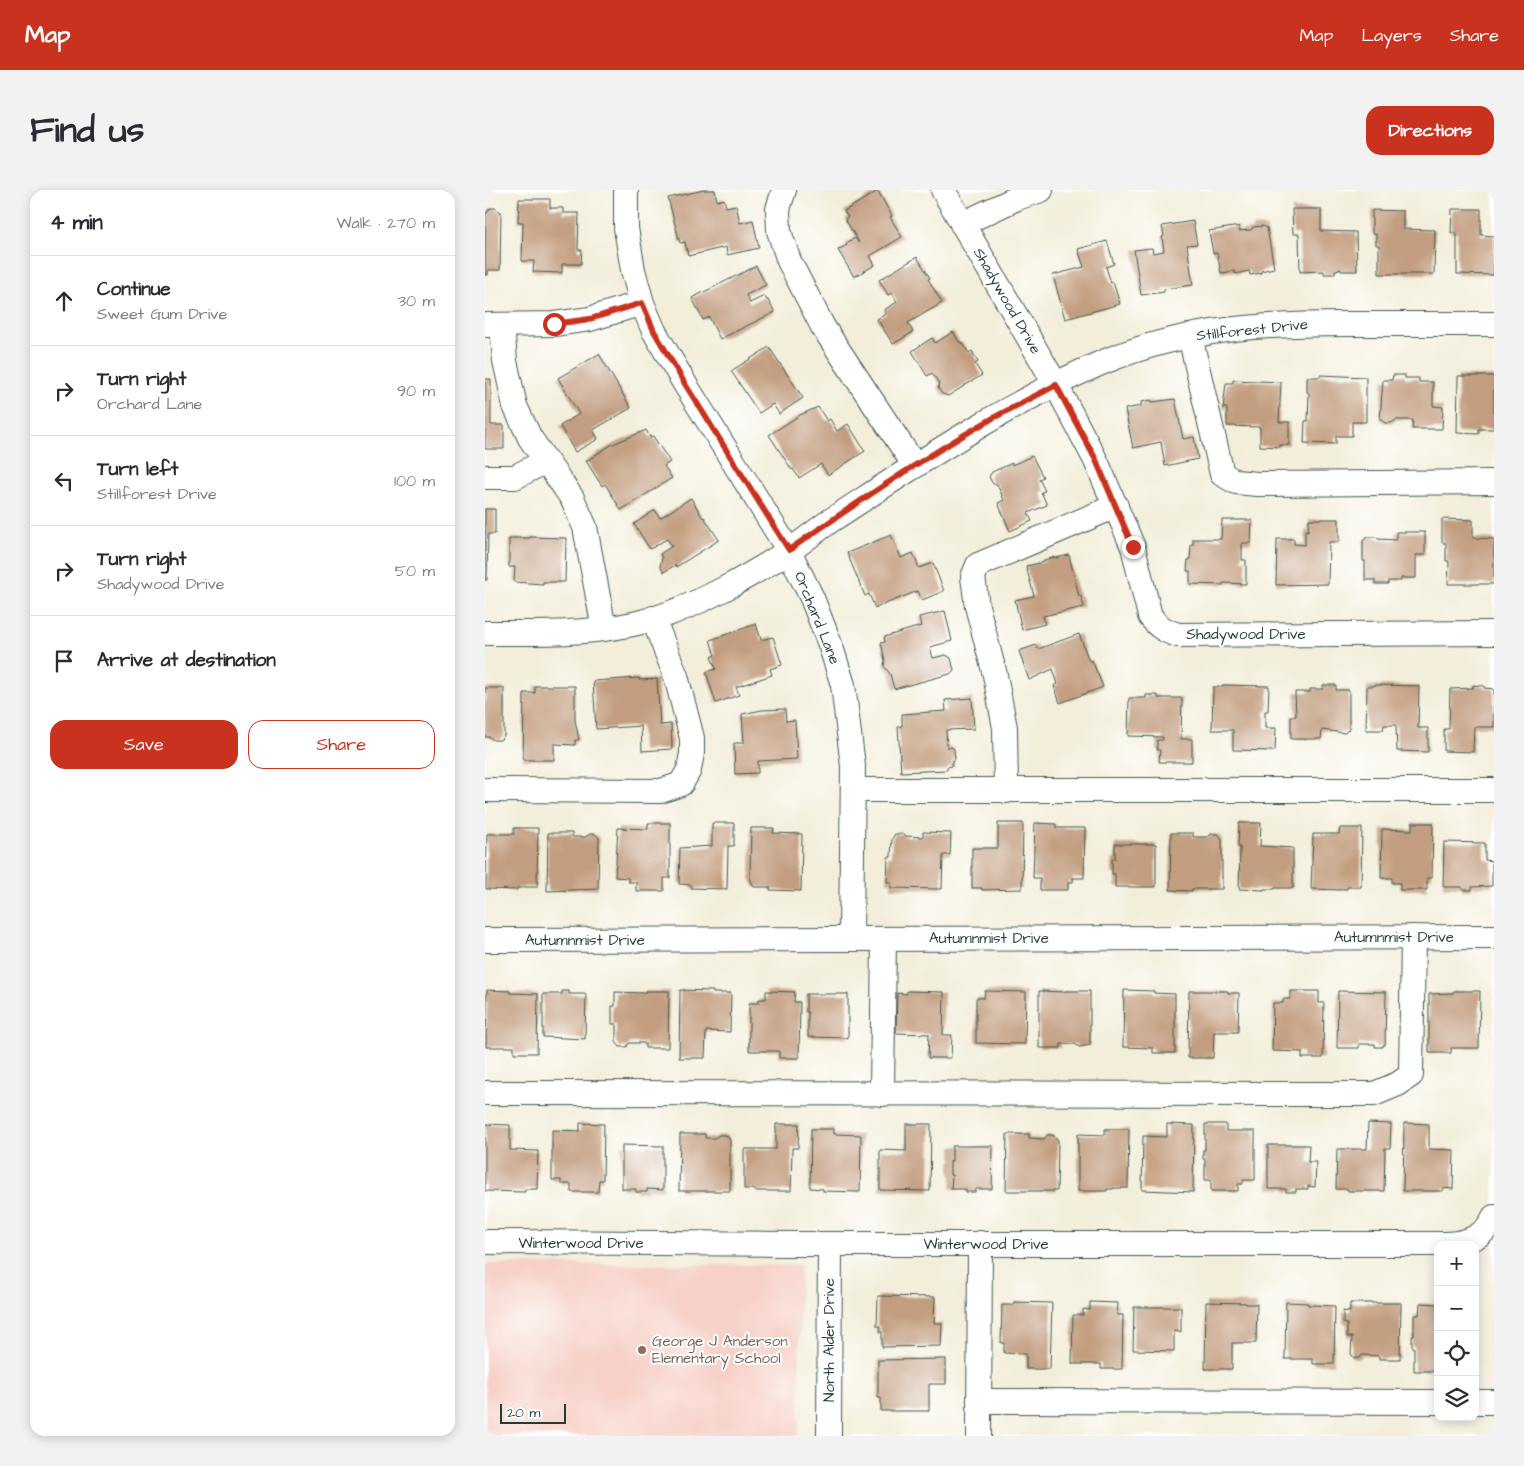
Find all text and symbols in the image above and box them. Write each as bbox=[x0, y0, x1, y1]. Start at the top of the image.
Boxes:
text: Map bbox=[25, 18, 70, 52]
text: Map bbox=[1299, 23, 1333, 48]
text: Layers bbox=[1361, 23, 1422, 48]
text: Share bbox=[1450, 23, 1499, 48]
text: Find us bbox=[30, 106, 144, 155]
button: Directions bbox=[1366, 106, 1494, 155]
text: 4 min bbox=[50, 208, 103, 237]
text: Walk · 270 m bbox=[336, 212, 435, 234]
street label: Shadywood Drive bbox=[967, 244, 1046, 358]
text: Continue bbox=[97, 276, 171, 303]
icon: ahead bbox=[50, 287, 78, 315]
text: 30 m bbox=[398, 290, 435, 312]
text: Sweet Gum Drive bbox=[97, 303, 227, 325]
route start bbox=[543, 313, 566, 336]
street label: Stillforest Drive bbox=[1195, 314, 1309, 346]
text: Turn right bbox=[97, 366, 186, 393]
icon: right bbox=[50, 377, 78, 405]
text: 90 m bbox=[397, 380, 435, 402]
text: Orchard Lane bbox=[97, 393, 202, 415]
text: Turn left bbox=[97, 456, 178, 483]
icon: left bbox=[50, 467, 78, 495]
text: 100 m bbox=[394, 470, 435, 492]
text: Stillforest Drive bbox=[97, 483, 217, 505]
route end bbox=[1122, 536, 1145, 559]
text: Turn right bbox=[97, 546, 186, 573]
icon: right bbox=[50, 557, 78, 585]
text: 50 m bbox=[395, 560, 435, 582]
street label: Orchard Lane bbox=[789, 568, 845, 668]
text: Shadywood Drive bbox=[97, 573, 224, 595]
street label: Shadywood Drive bbox=[1186, 624, 1306, 646]
icon: arrive bbox=[50, 647, 78, 675]
text: Arrive at destination bbox=[97, 647, 276, 674]
button: Save bbox=[50, 720, 238, 769]
button: Share bbox=[248, 720, 435, 769]
street label: Autumnmist Drive bbox=[1334, 927, 1454, 948]
street label: Autumnmist Drive bbox=[929, 928, 1049, 949]
street label: Autumnmist Drive bbox=[525, 930, 645, 951]
street label: Winterwood Drive bbox=[518, 1233, 644, 1254]
street label: Winterwood Drive bbox=[923, 1234, 1049, 1255]
map controls bbox=[1434, 1241, 1479, 1421]
button: + bbox=[1434, 1241, 1479, 1286]
street label: North Alder Drive bbox=[819, 1278, 840, 1402]
button: − bbox=[1434, 1286, 1479, 1331]
place label: George J Anderson Elementary School bbox=[652, 1331, 788, 1370]
button: locate bbox=[1434, 1331, 1479, 1376]
marker: George J Anderson Elementary School bbox=[636, 1344, 648, 1356]
button: layers bbox=[1434, 1376, 1479, 1421]
scale bar bbox=[500, 1401, 566, 1424]
text: 20 m bbox=[507, 1403, 540, 1423]

